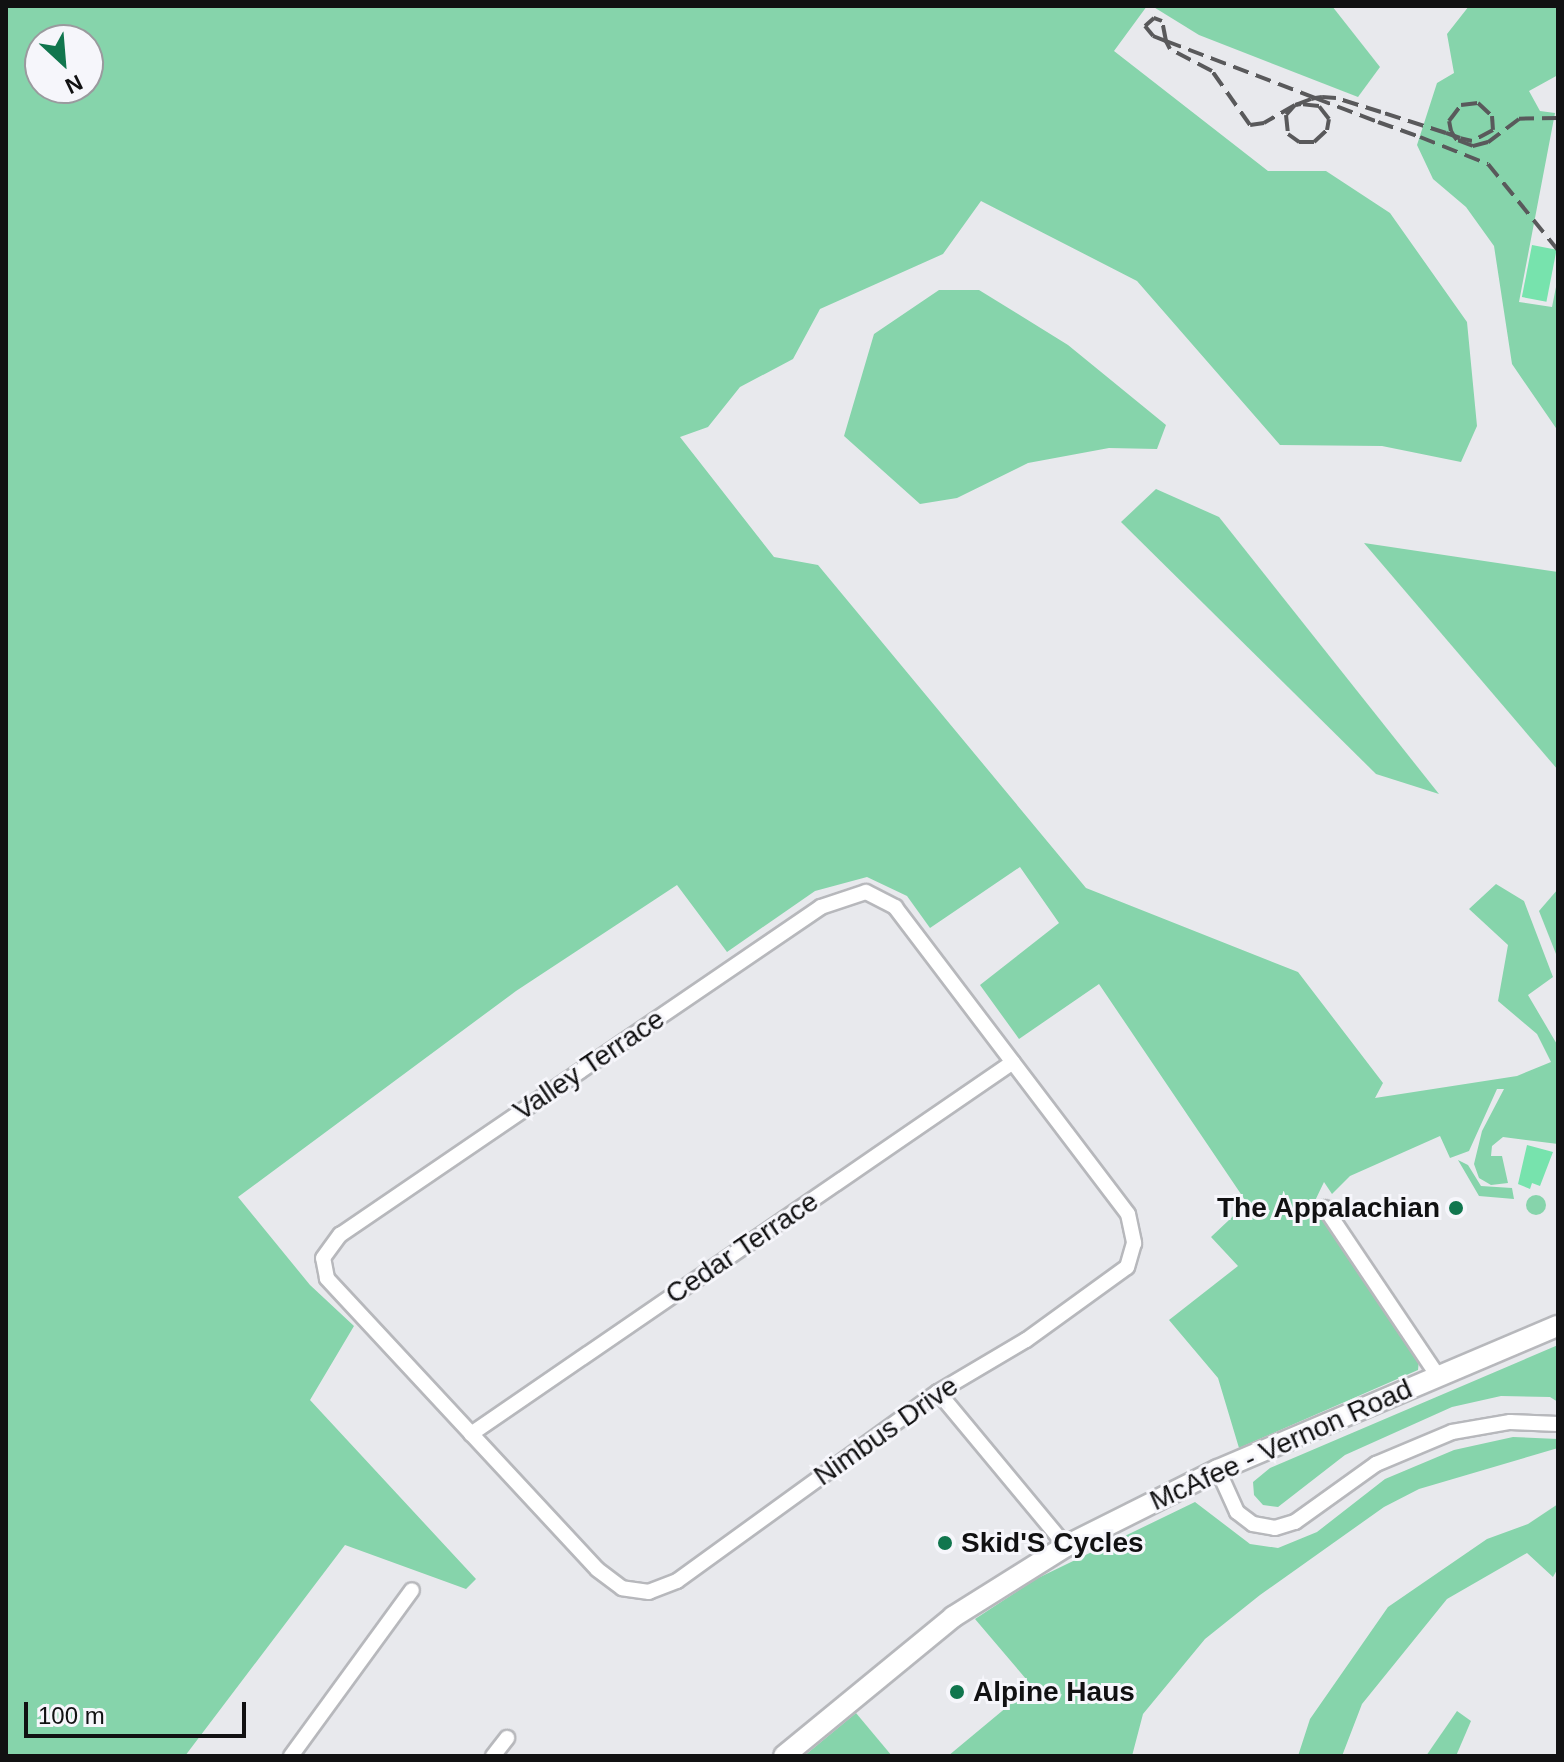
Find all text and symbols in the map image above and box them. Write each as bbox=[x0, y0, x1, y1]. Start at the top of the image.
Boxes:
north arrow bbox=[24, 24, 104, 104]
text: N bbox=[61, 70, 86, 99]
street label: Valley Terrace bbox=[507, 1002, 671, 1128]
street label: Cedar Terrace bbox=[659, 1184, 825, 1312]
place label: The Appalachian bbox=[1216, 1191, 1440, 1225]
marker: The Appalachian bbox=[1447, 1199, 1465, 1217]
street label: Nimbus Drive bbox=[808, 1369, 964, 1493]
street label: McAfee - Vernon Road bbox=[1145, 1372, 1417, 1518]
place label: Skid'S Cycles bbox=[961, 1526, 1144, 1560]
marker: Skid'S Cycles bbox=[936, 1534, 954, 1552]
place label: Alpine Haus bbox=[973, 1675, 1135, 1709]
marker: Alpine Haus bbox=[948, 1683, 966, 1701]
scale bar bbox=[28, 1686, 250, 1736]
text: 100 m bbox=[38, 1702, 105, 1729]

